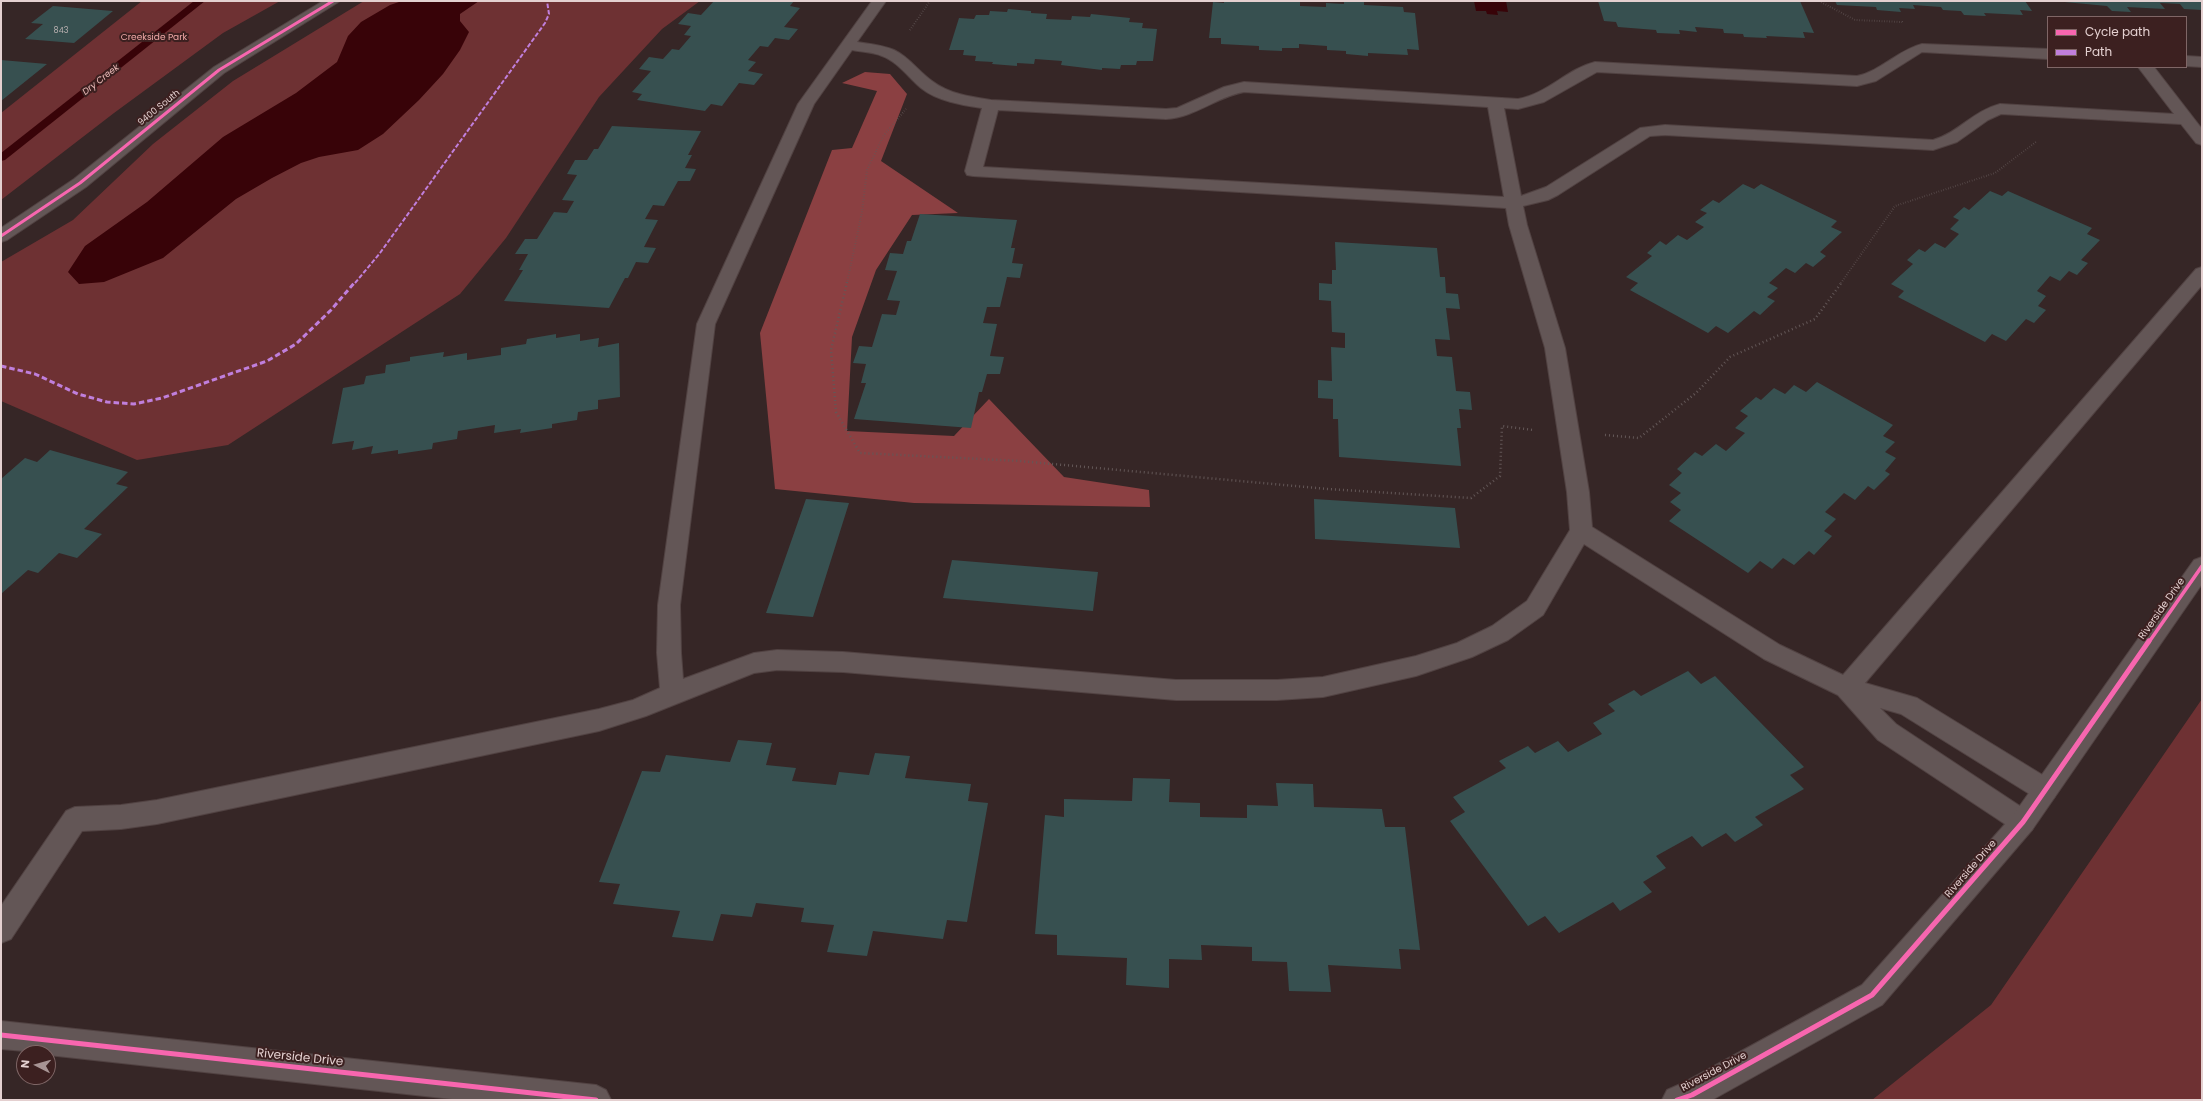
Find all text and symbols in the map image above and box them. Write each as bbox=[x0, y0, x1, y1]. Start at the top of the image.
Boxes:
legend bbox=[2047, 16, 2187, 68]
text: Cycle path bbox=[2085, 23, 2150, 40]
house number: 843 bbox=[54, 26, 68, 36]
park label: Creekside Park bbox=[121, 33, 187, 43]
text: Path bbox=[2085, 43, 2112, 60]
water label: Dry Creek bbox=[81, 62, 121, 98]
street label: 9400 South bbox=[136, 88, 182, 128]
street label: Riverside Drive bbox=[2136, 576, 2188, 642]
street label: Riverside Drive bbox=[1943, 838, 1999, 900]
north arrow bbox=[16, 1045, 56, 1085]
street label: Riverside Drive bbox=[256, 1046, 344, 1070]
street label: Riverside Drive bbox=[1679, 1050, 1749, 1094]
text: N bbox=[17, 1059, 33, 1069]

